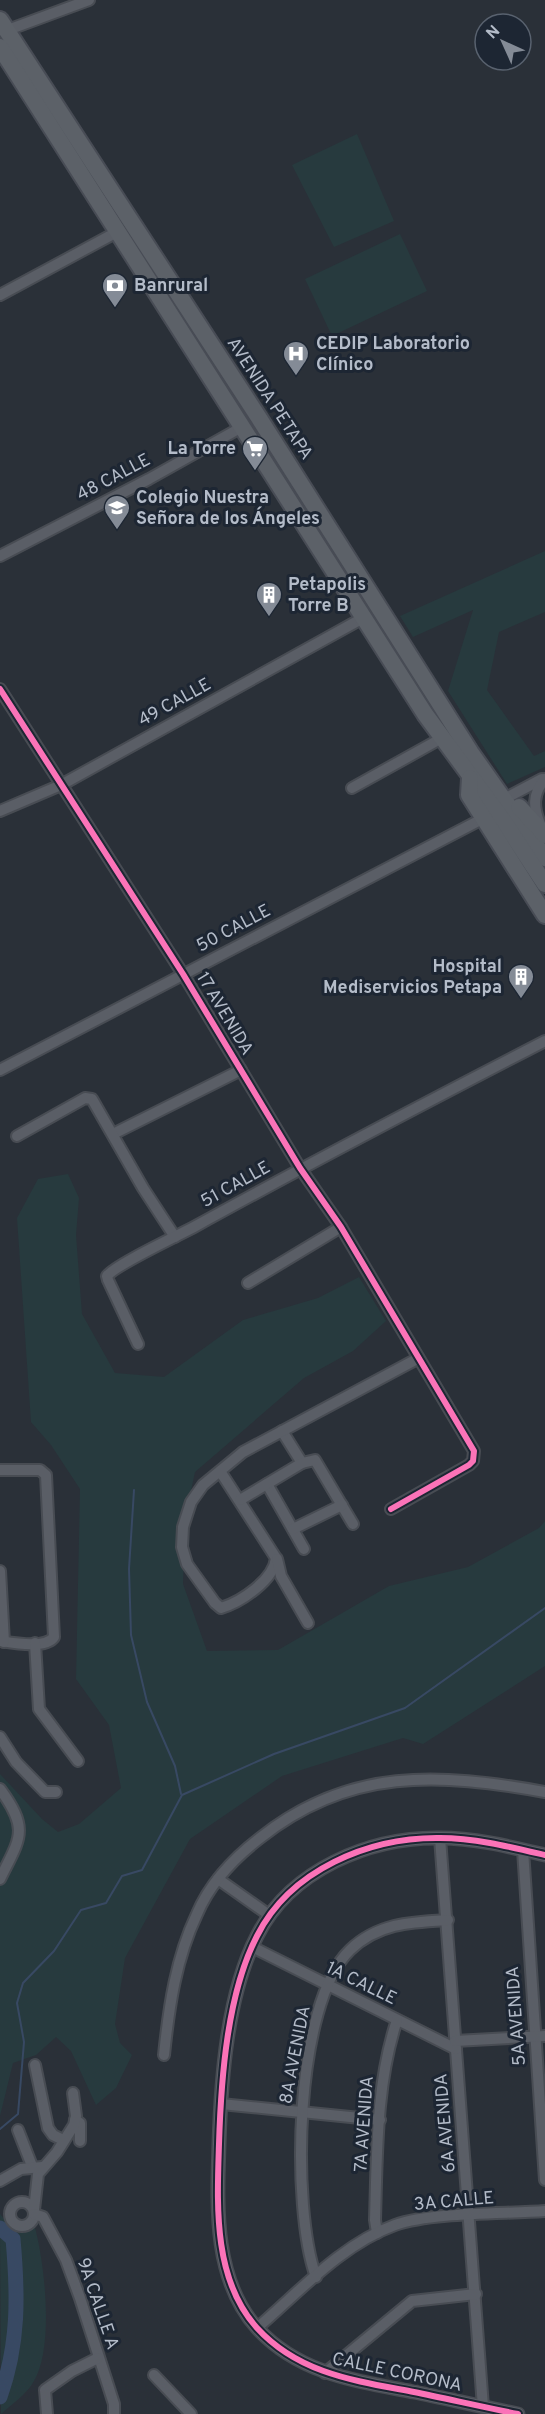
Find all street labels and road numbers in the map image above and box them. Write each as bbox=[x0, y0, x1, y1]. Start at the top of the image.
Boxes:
street label: AVENIDA PETAPA bbox=[221, 333, 317, 465]
street label: 48 CALLE bbox=[73, 449, 155, 507]
street label: 49 CALLE bbox=[134, 674, 216, 732]
street label: 50 CALLE bbox=[193, 900, 275, 958]
street label: 17 AVENIDA bbox=[190, 968, 258, 1060]
street label: 51 CALLE bbox=[197, 1156, 275, 1214]
street label: 1A CALLE bbox=[322, 1957, 400, 2011]
street label: 5A AVENIDA bbox=[502, 1965, 532, 2067]
street label: 8A AVENIDA bbox=[275, 2004, 317, 2106]
street label: 6A AVENIDA bbox=[430, 2072, 462, 2174]
street label: 7A AVENIDA bbox=[350, 2075, 380, 2173]
street label: 3A CALLE bbox=[413, 2187, 495, 2217]
street label: 9A CALLE A bbox=[71, 2255, 123, 2353]
street label: CALLE CORONA bbox=[330, 2348, 464, 2398]

